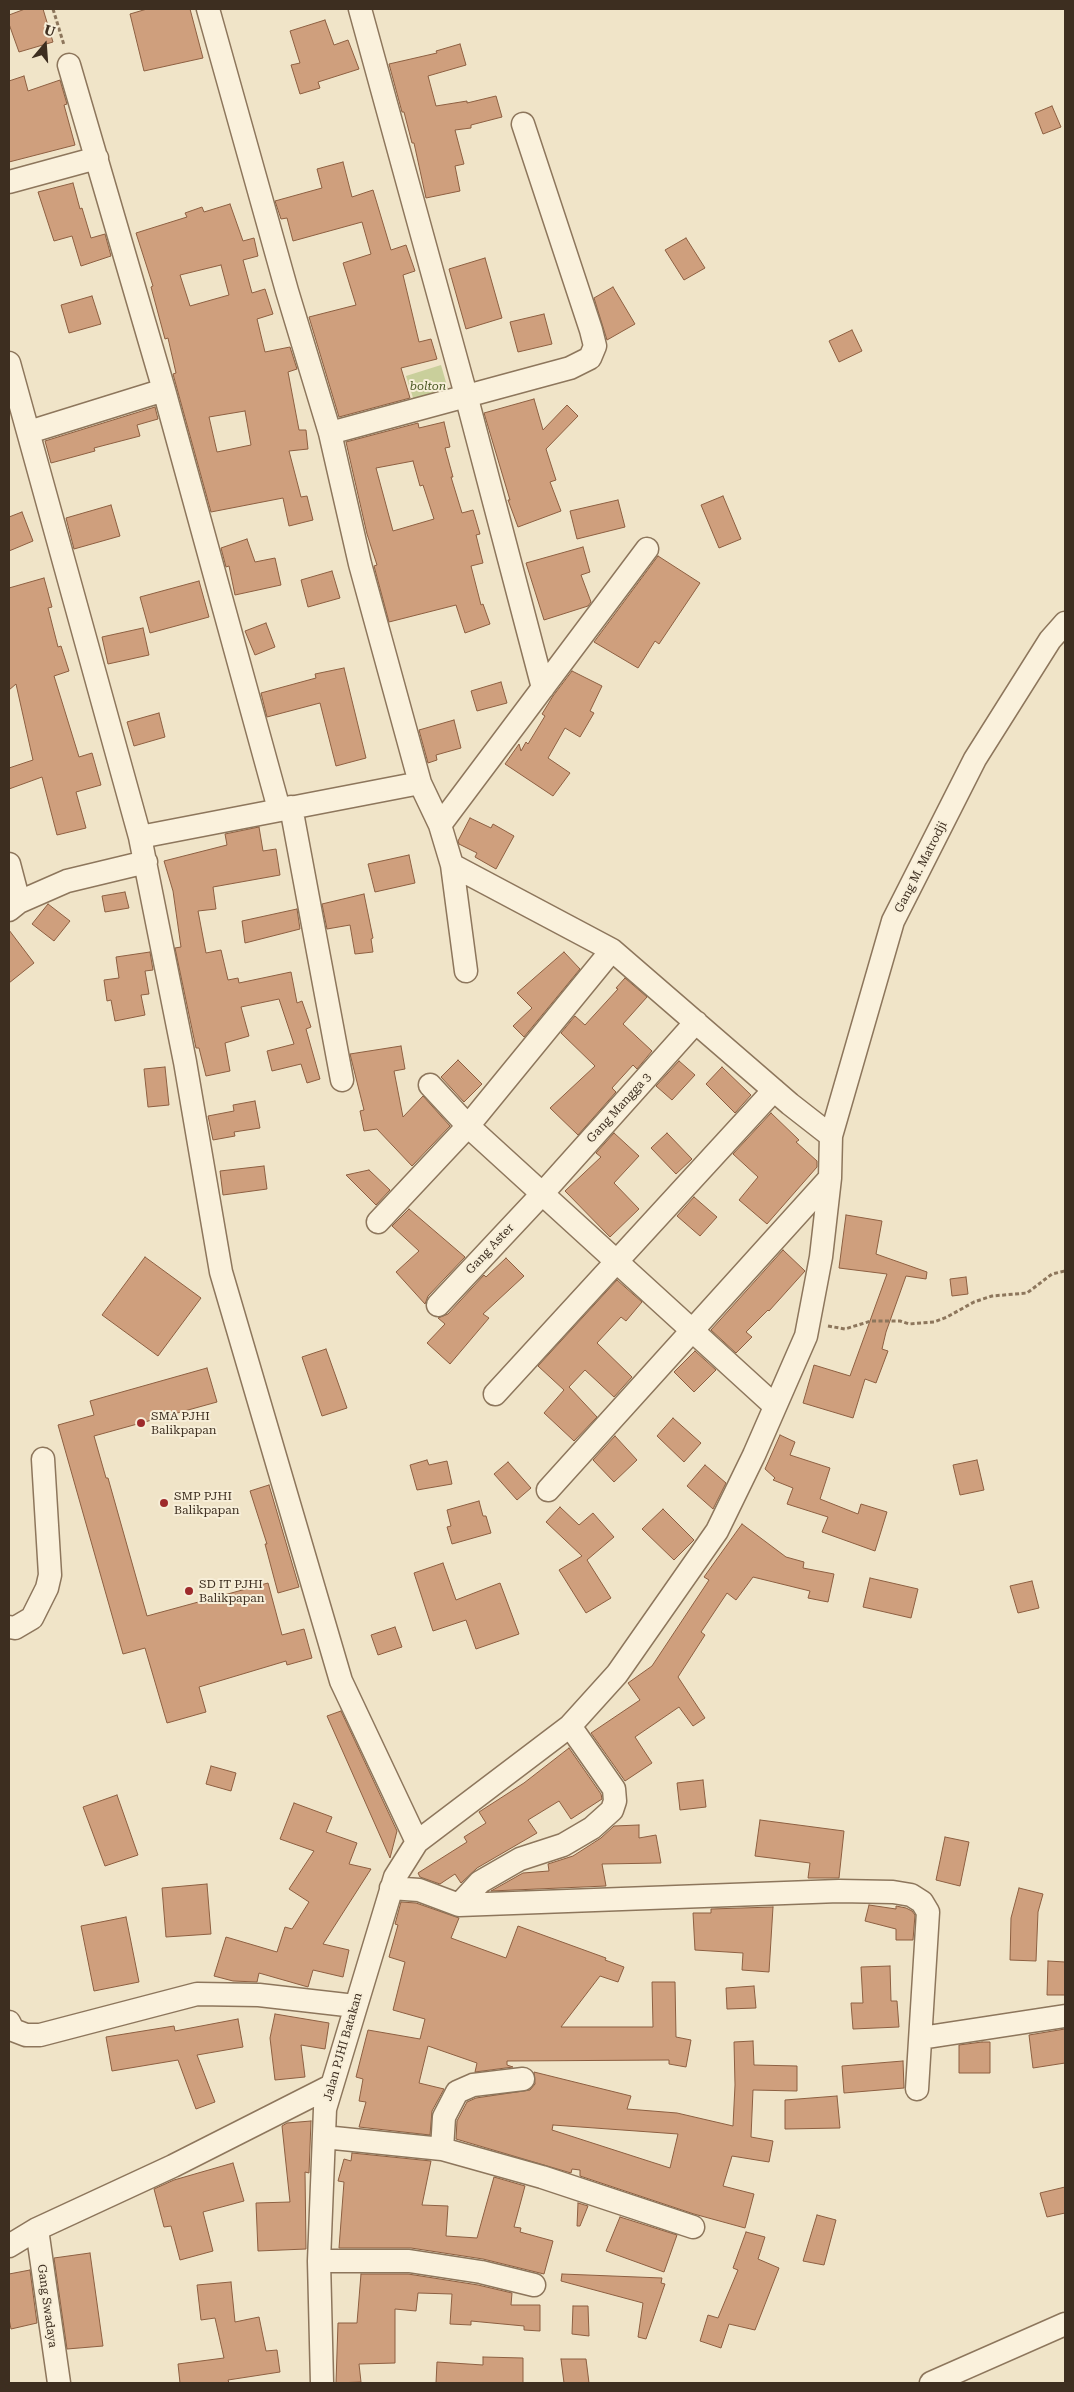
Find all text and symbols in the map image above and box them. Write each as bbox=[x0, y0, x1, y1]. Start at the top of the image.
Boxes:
north arrow bbox=[20, 20, 70, 70]
text: U bbox=[42, 21, 57, 40]
park label: bolton bbox=[410, 379, 446, 393]
street label: Gang M. Matrodji bbox=[892, 819, 950, 915]
street label: Gang Mangga 3 bbox=[584, 1070, 654, 1146]
street label: Gang Aster bbox=[463, 1221, 517, 1277]
place label: SMA PJHI Balikpapan bbox=[151, 1409, 217, 1437]
marker: SMA PJHI Balikpapan bbox=[135, 1417, 147, 1429]
place label: SMP PJHI Balikpapan bbox=[174, 1489, 240, 1517]
marker: SMP PJHI Balikpapan bbox=[158, 1497, 170, 1509]
place label: SD IT PJHI Balikpapan bbox=[199, 1577, 265, 1605]
marker: SD IT PJHI Balikpapan bbox=[183, 1585, 195, 1597]
street label: Jalan PJHI Batakan bbox=[321, 1991, 365, 2103]
street label: Gang Swadaya bbox=[34, 2263, 60, 2349]

